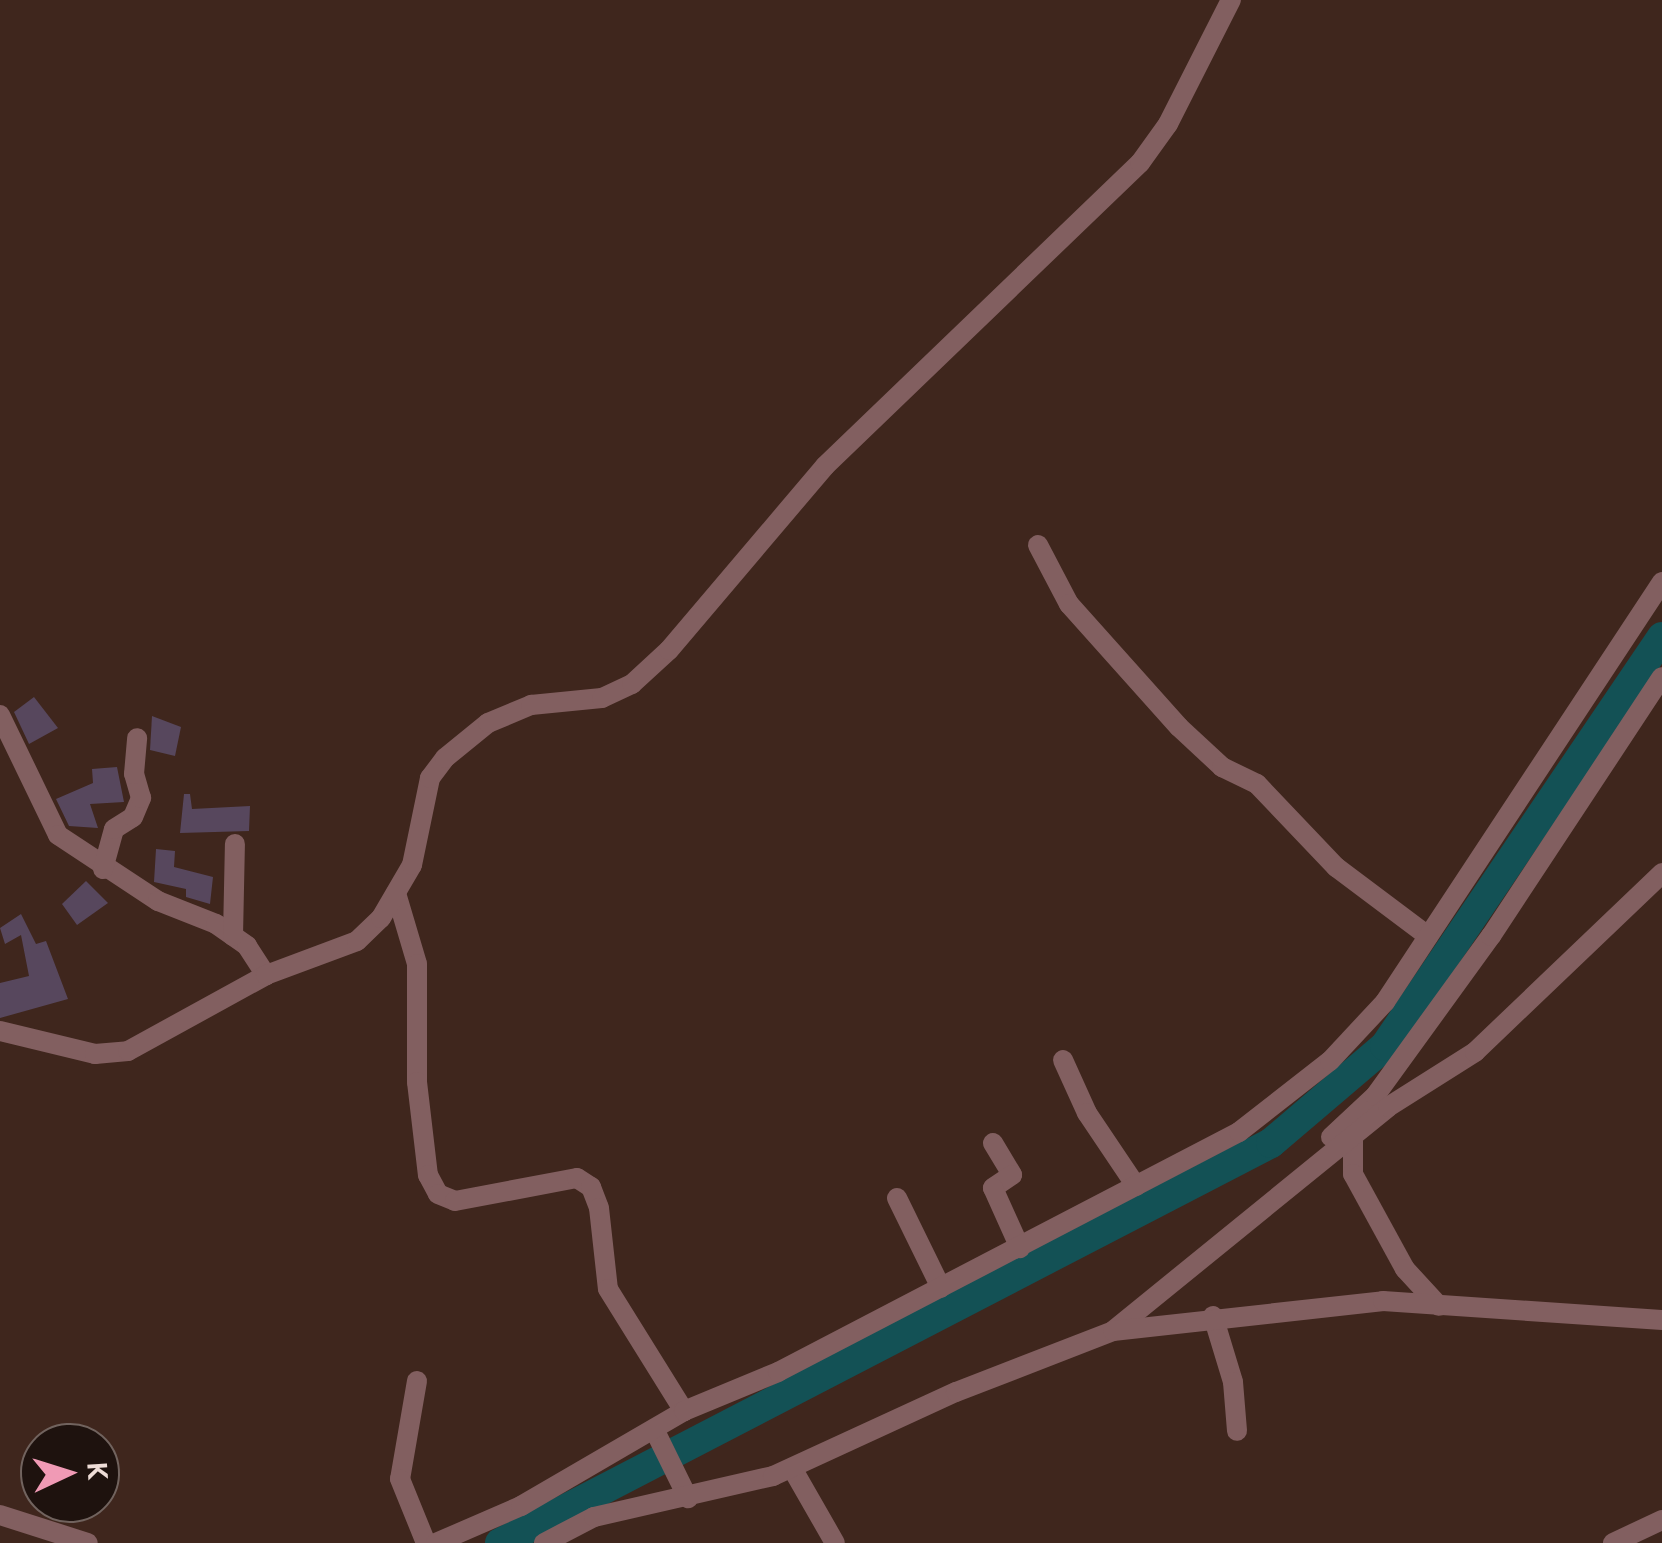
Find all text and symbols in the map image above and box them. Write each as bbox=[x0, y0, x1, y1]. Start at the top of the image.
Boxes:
north arrow bbox=[20, 1423, 120, 1523]
text: K bbox=[79, 1461, 116, 1481]

